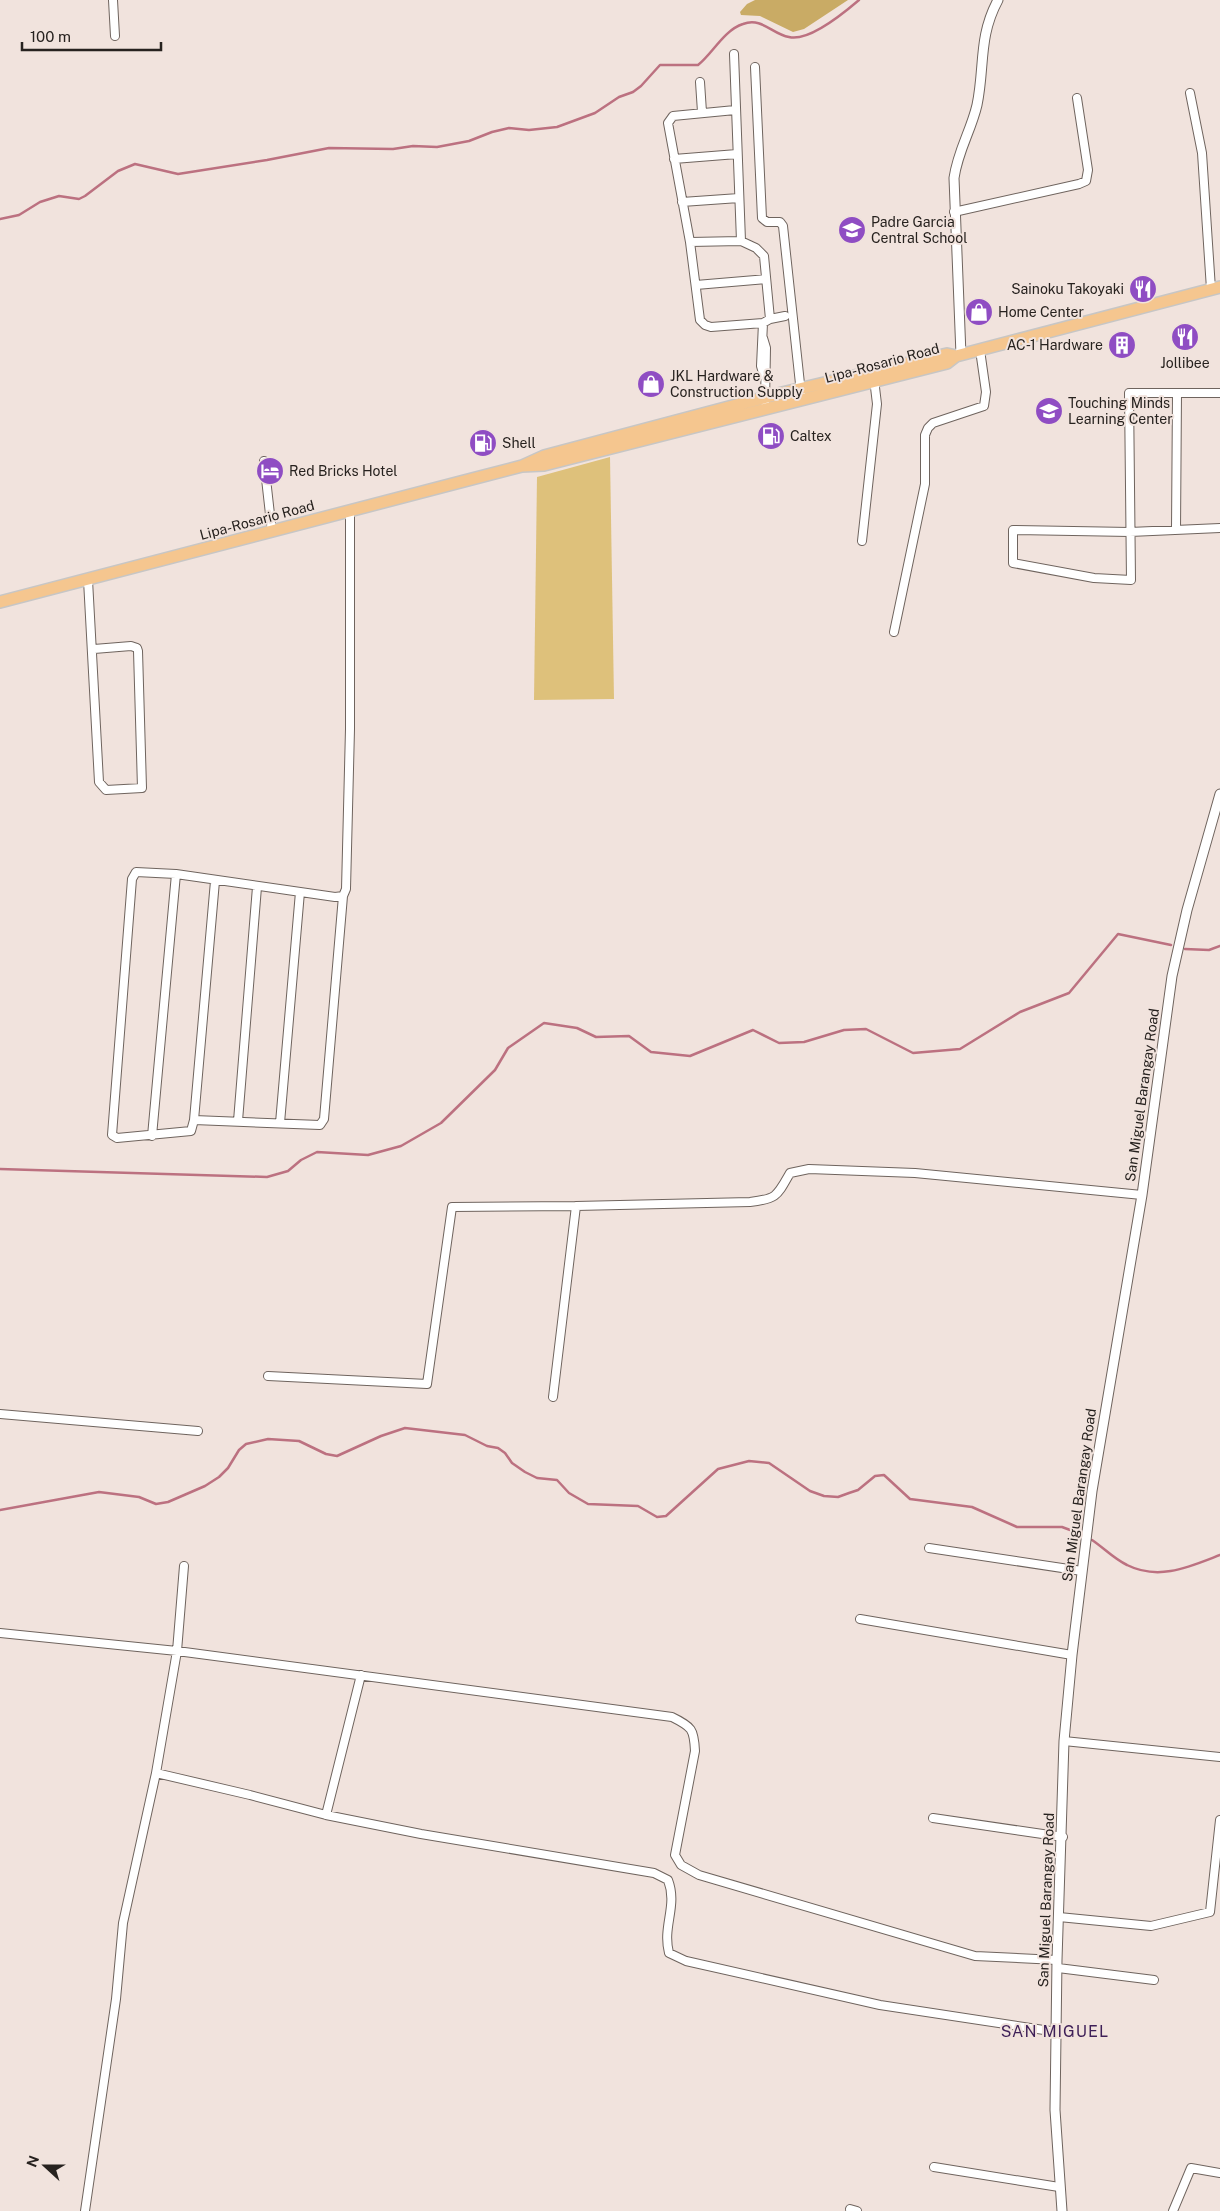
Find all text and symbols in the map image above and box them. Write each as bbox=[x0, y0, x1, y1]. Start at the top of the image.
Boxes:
scale bar bbox=[22, 20, 161, 52]
text: 100 m bbox=[30, 28, 71, 45]
place label: Padre Garcia Central School bbox=[871, 214, 967, 246]
school or university icon: Padre Garcia Central School bbox=[837, 215, 867, 245]
restaurant icon: Sainoku Takoyaki bbox=[1128, 274, 1158, 304]
place label: Sainoku Takoyaki bbox=[1011, 281, 1124, 297]
shop icon: Home Center bbox=[964, 297, 994, 327]
place label: Home Center bbox=[998, 304, 1084, 320]
restaurant icon: Jollibee bbox=[1170, 322, 1200, 352]
building icon: AC-1 Hardware bbox=[1107, 330, 1137, 360]
place label: AC-1 Hardware bbox=[1007, 337, 1103, 353]
street label: Lipa-Rosario Road bbox=[823, 340, 941, 386]
place label: Jollibee bbox=[1160, 355, 1210, 371]
place label: JKL Hardware & Construction Supply bbox=[670, 368, 803, 400]
shop icon: JKL Hardware & Construction Supply bbox=[636, 369, 666, 399]
place label: Touching Minds Learning Center bbox=[1068, 395, 1173, 427]
school or university icon: Touching Minds Learning Center bbox=[1034, 396, 1064, 426]
fuel station icon: Caltex bbox=[756, 421, 786, 451]
fuel station icon: Shell bbox=[468, 428, 498, 458]
place label: Caltex bbox=[790, 428, 832, 444]
place label: Shell bbox=[502, 435, 536, 451]
hotel icon: Red Bricks Hotel bbox=[255, 456, 285, 486]
place label: Red Bricks Hotel bbox=[289, 463, 398, 479]
street label: Lipa-Rosario Road bbox=[198, 497, 316, 543]
street label: San Miguel Barangay Road bbox=[1122, 1007, 1162, 1183]
street label: San Miguel Barangay Road bbox=[1059, 1407, 1099, 1583]
street label: San Miguel Barangay Road bbox=[1035, 1812, 1057, 1988]
district label: SAN MIGUEL bbox=[1001, 2022, 1109, 2041]
north arrow bbox=[20, 2141, 70, 2191]
text: N bbox=[23, 2153, 42, 2169]

